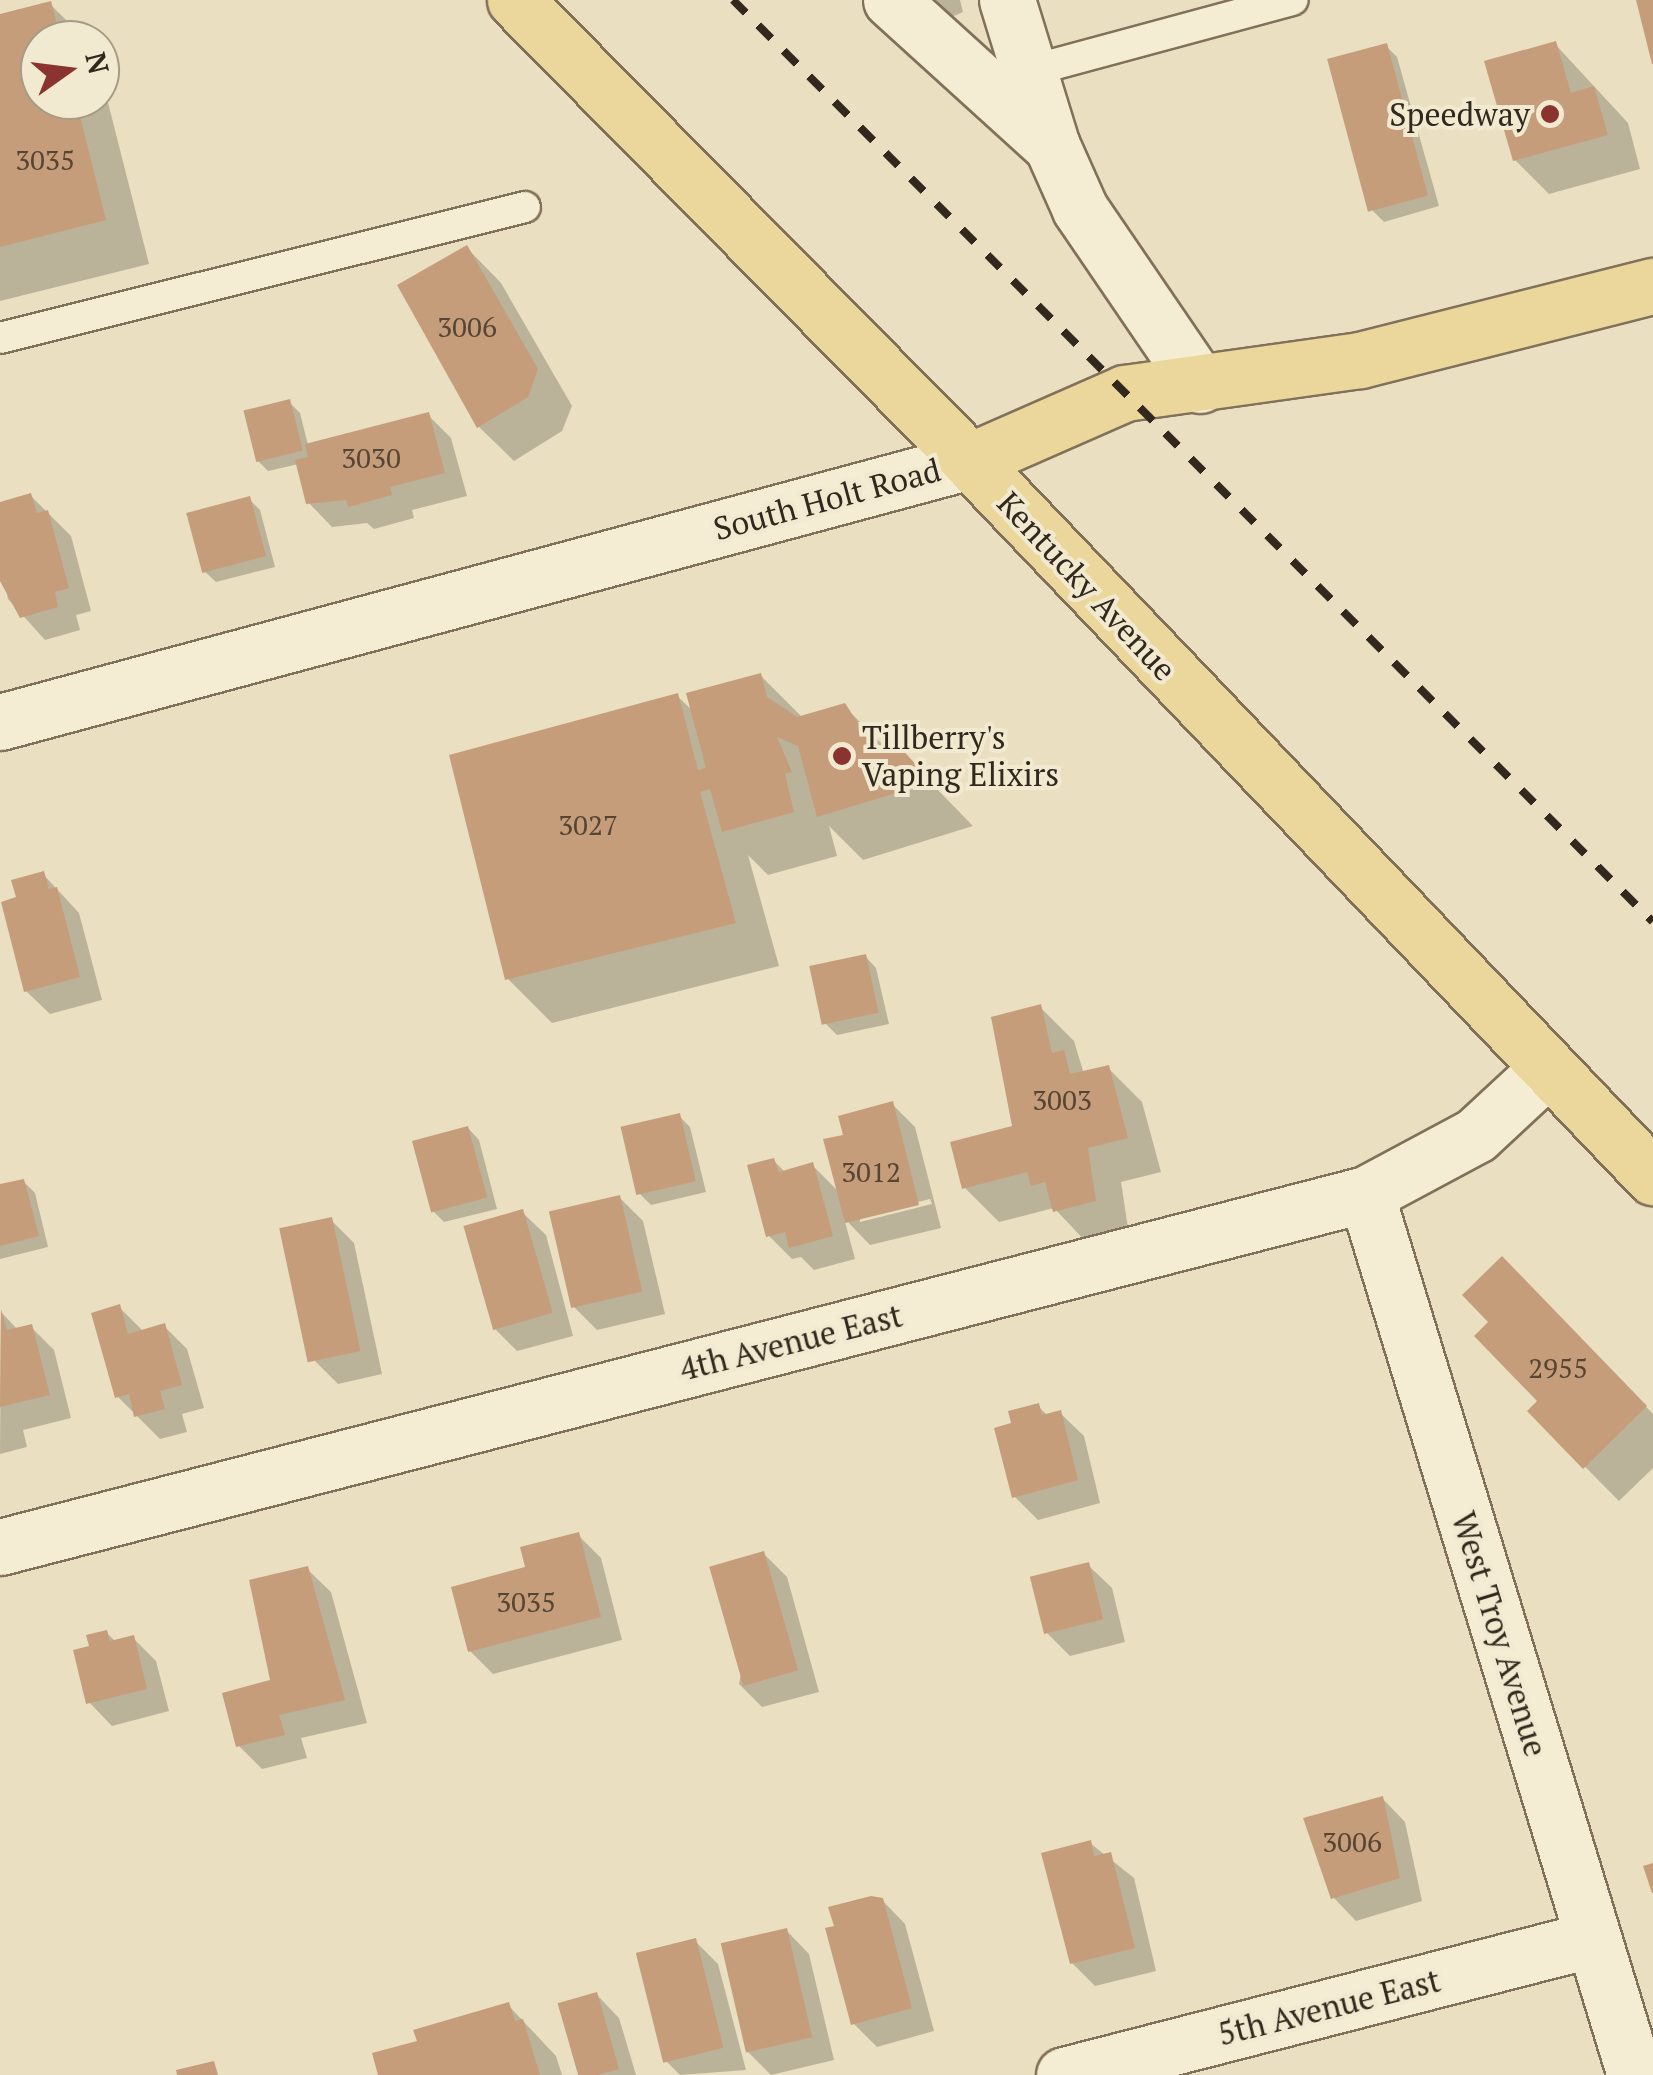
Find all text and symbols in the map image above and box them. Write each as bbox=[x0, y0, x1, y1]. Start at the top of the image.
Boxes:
north arrow bbox=[20, 20, 120, 120]
text: N bbox=[77, 48, 118, 78]
place label: Speedway bbox=[1389, 95, 1530, 133]
marker: Speedway bbox=[1539, 103, 1561, 125]
house number: 3035 bbox=[15, 143, 75, 177]
house number: 3006 bbox=[437, 310, 497, 344]
house number: 3030 bbox=[341, 441, 401, 475]
street label: South Holt Road bbox=[709, 450, 945, 548]
street label: Kentucky Avenue bbox=[990, 483, 1184, 689]
place label: Tillberry's Vaping Elixirs bbox=[862, 719, 1059, 794]
marker: Tillberry's Vaping Elixirs bbox=[831, 745, 853, 767]
house number: 3027 bbox=[558, 808, 618, 842]
house number: 3003 bbox=[1032, 1083, 1092, 1117]
house number: 3012 bbox=[841, 1155, 901, 1189]
street label: 4th Avenue East bbox=[675, 1296, 907, 1388]
house number: 2955 bbox=[1528, 1351, 1588, 1385]
street label: West Troy Avenue bbox=[1444, 1507, 1556, 1761]
house number: 3035 bbox=[496, 1585, 556, 1619]
house number: 3006 bbox=[1322, 1825, 1382, 1859]
street label: 5th Avenue East bbox=[1213, 1961, 1445, 2053]

